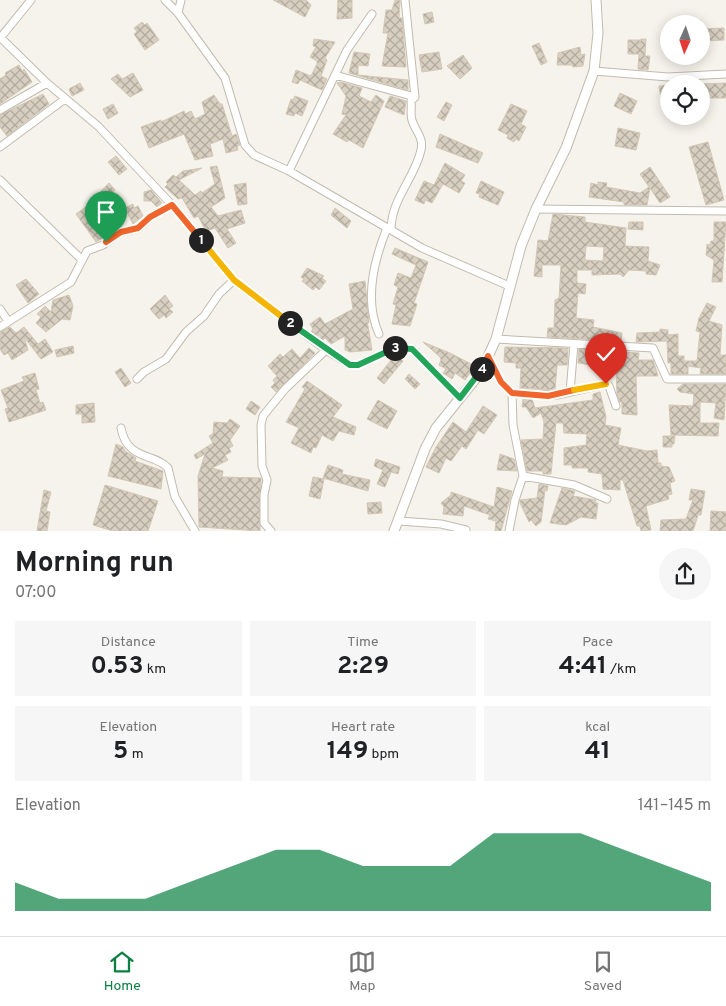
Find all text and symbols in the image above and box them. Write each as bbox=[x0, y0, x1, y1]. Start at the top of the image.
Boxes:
north arrow bbox=[660, 15, 710, 65]
map controls bbox=[660, 15, 710, 125]
button: locate bbox=[660, 75, 710, 125]
pin bbox=[85, 191, 127, 242]
icon: arrive bbox=[92, 198, 120, 226]
pin: 1 bbox=[188, 228, 214, 252]
text: 1 bbox=[199, 232, 204, 249]
pin: 2 bbox=[278, 310, 302, 336]
text: 2 bbox=[286, 315, 295, 332]
pin bbox=[585, 333, 627, 384]
pin: 3 bbox=[382, 336, 408, 360]
text: 3 bbox=[391, 340, 400, 357]
icon: check bbox=[592, 340, 620, 368]
pin: 4 bbox=[470, 356, 494, 382]
text: 4 bbox=[478, 361, 487, 378]
text: Morning run bbox=[15, 546, 174, 582]
button: share bbox=[659, 548, 711, 600]
text: 07:00 bbox=[15, 583, 57, 603]
text: Distance bbox=[101, 634, 156, 651]
text: Time bbox=[347, 634, 379, 651]
text: Pace bbox=[582, 634, 613, 651]
text: 0.53 bbox=[91, 651, 143, 683]
text: 2:29 bbox=[337, 651, 389, 683]
text: 4:41 bbox=[559, 651, 607, 683]
text: km bbox=[143, 661, 166, 678]
text: /km bbox=[607, 661, 636, 678]
text: Elevation bbox=[100, 719, 157, 736]
text: Heart rate bbox=[331, 719, 395, 736]
text: kcal bbox=[585, 719, 610, 736]
text: 5 bbox=[113, 736, 128, 768]
text: 149 bbox=[327, 736, 368, 768]
text: 41 bbox=[585, 736, 611, 768]
text: m bbox=[128, 746, 144, 763]
text: bpm bbox=[368, 746, 399, 763]
text: Elevation bbox=[15, 796, 81, 816]
text: 141–145 m bbox=[638, 796, 711, 816]
tab: Home bbox=[104, 948, 141, 995]
tab: Map bbox=[348, 948, 376, 995]
tab: Saved bbox=[584, 948, 622, 995]

